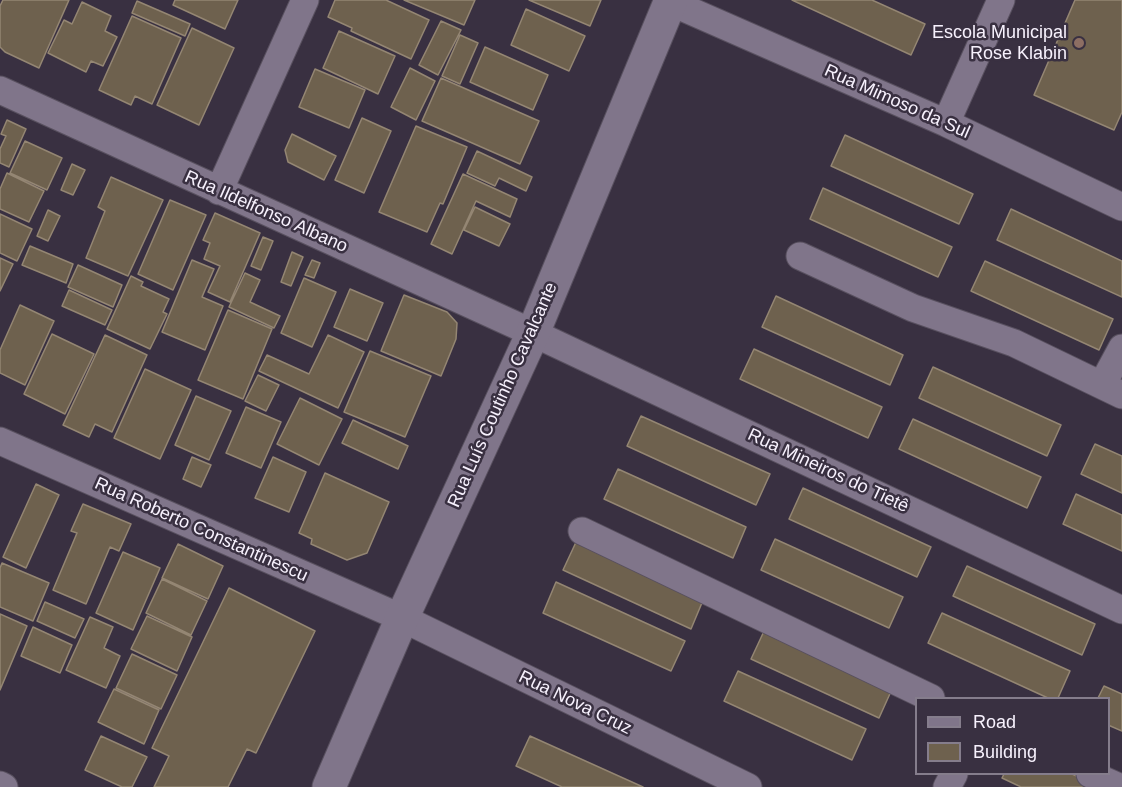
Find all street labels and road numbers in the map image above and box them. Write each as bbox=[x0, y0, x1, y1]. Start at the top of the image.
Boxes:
street label: Rua Mimoso da Sul bbox=[821, 60, 973, 144]
street label: Rua Ildelfonso Albano bbox=[181, 166, 351, 258]
street label: Rua Luís Coutinho Cavalcante bbox=[443, 279, 563, 511]
street label: Rua Mineiros do Tietê bbox=[744, 424, 912, 518]
street label: Rua Roberto Constantinescu bbox=[91, 473, 311, 587]
street label: Rua Nova Cruz bbox=[515, 666, 635, 740]

